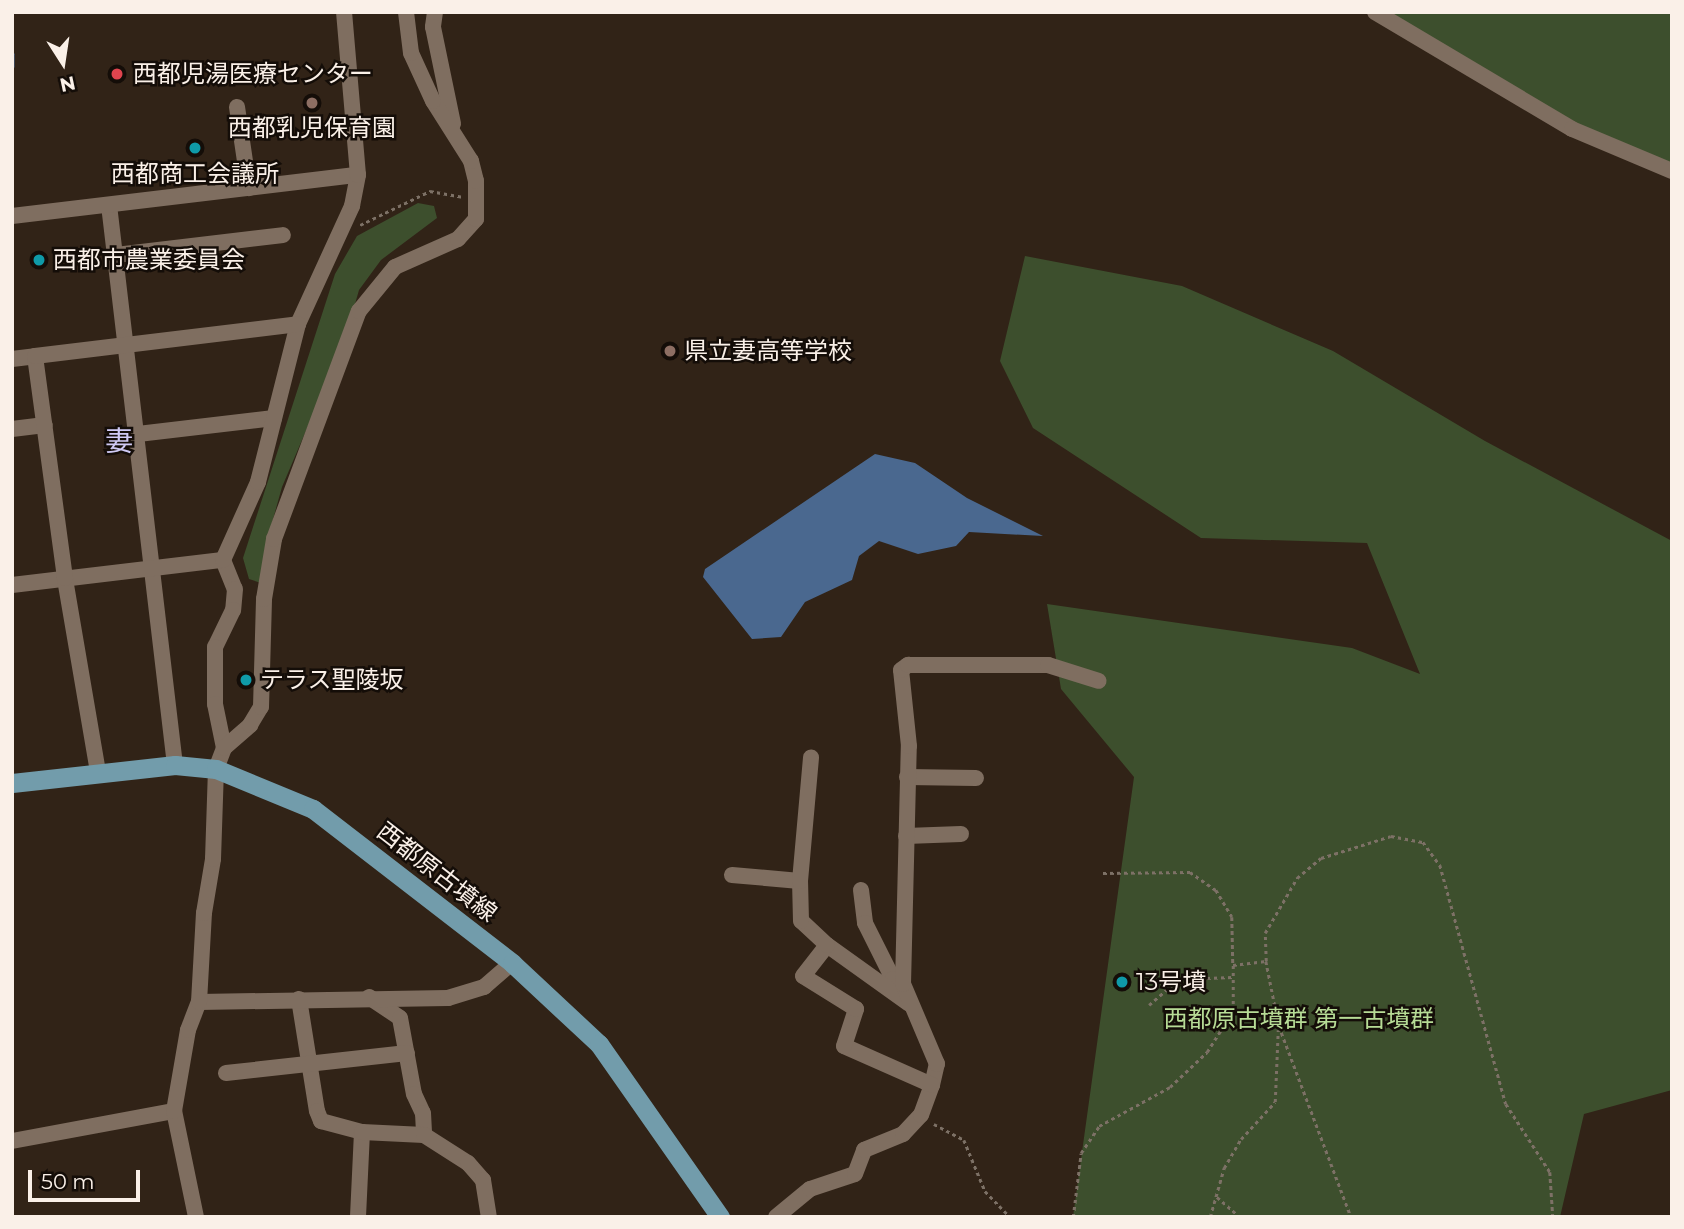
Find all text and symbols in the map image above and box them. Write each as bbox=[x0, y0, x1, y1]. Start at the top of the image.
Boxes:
north arrow bbox=[28, 28, 98, 98]
place label: 西都児湯医療センター bbox=[133, 60, 373, 88]
marker: 西都児湯医療センター bbox=[107, 64, 127, 84]
text: N bbox=[58, 71, 77, 97]
marker: 西都乳児保育園 bbox=[304, 95, 320, 111]
place label: 西都乳児保育園 bbox=[228, 114, 396, 142]
marker: 西都商工会議所 bbox=[187, 140, 203, 156]
place label: 西都商工会議所 bbox=[111, 160, 279, 188]
place label: 西都市農業委員会 bbox=[53, 246, 245, 274]
marker: 西都市農業委員会 bbox=[31, 252, 47, 268]
place label: 県立妻高等学校 bbox=[684, 337, 852, 365]
marker: 県立妻高等学校 bbox=[662, 343, 678, 359]
district label: 妻 bbox=[105, 424, 133, 458]
place label: テラス聖陵坂 bbox=[260, 666, 404, 694]
marker: テラス聖陵坂 bbox=[238, 672, 254, 688]
street label: 西都原古墳線 bbox=[371, 816, 503, 928]
place label: 13号墳 bbox=[1136, 968, 1206, 996]
marker: 13号墳 bbox=[1114, 974, 1130, 990]
park label: 西都原古墳群 第一古墳群 bbox=[1164, 1005, 1434, 1033]
scale bar bbox=[32, 1156, 144, 1200]
text: 50 m bbox=[41, 1169, 95, 1194]

